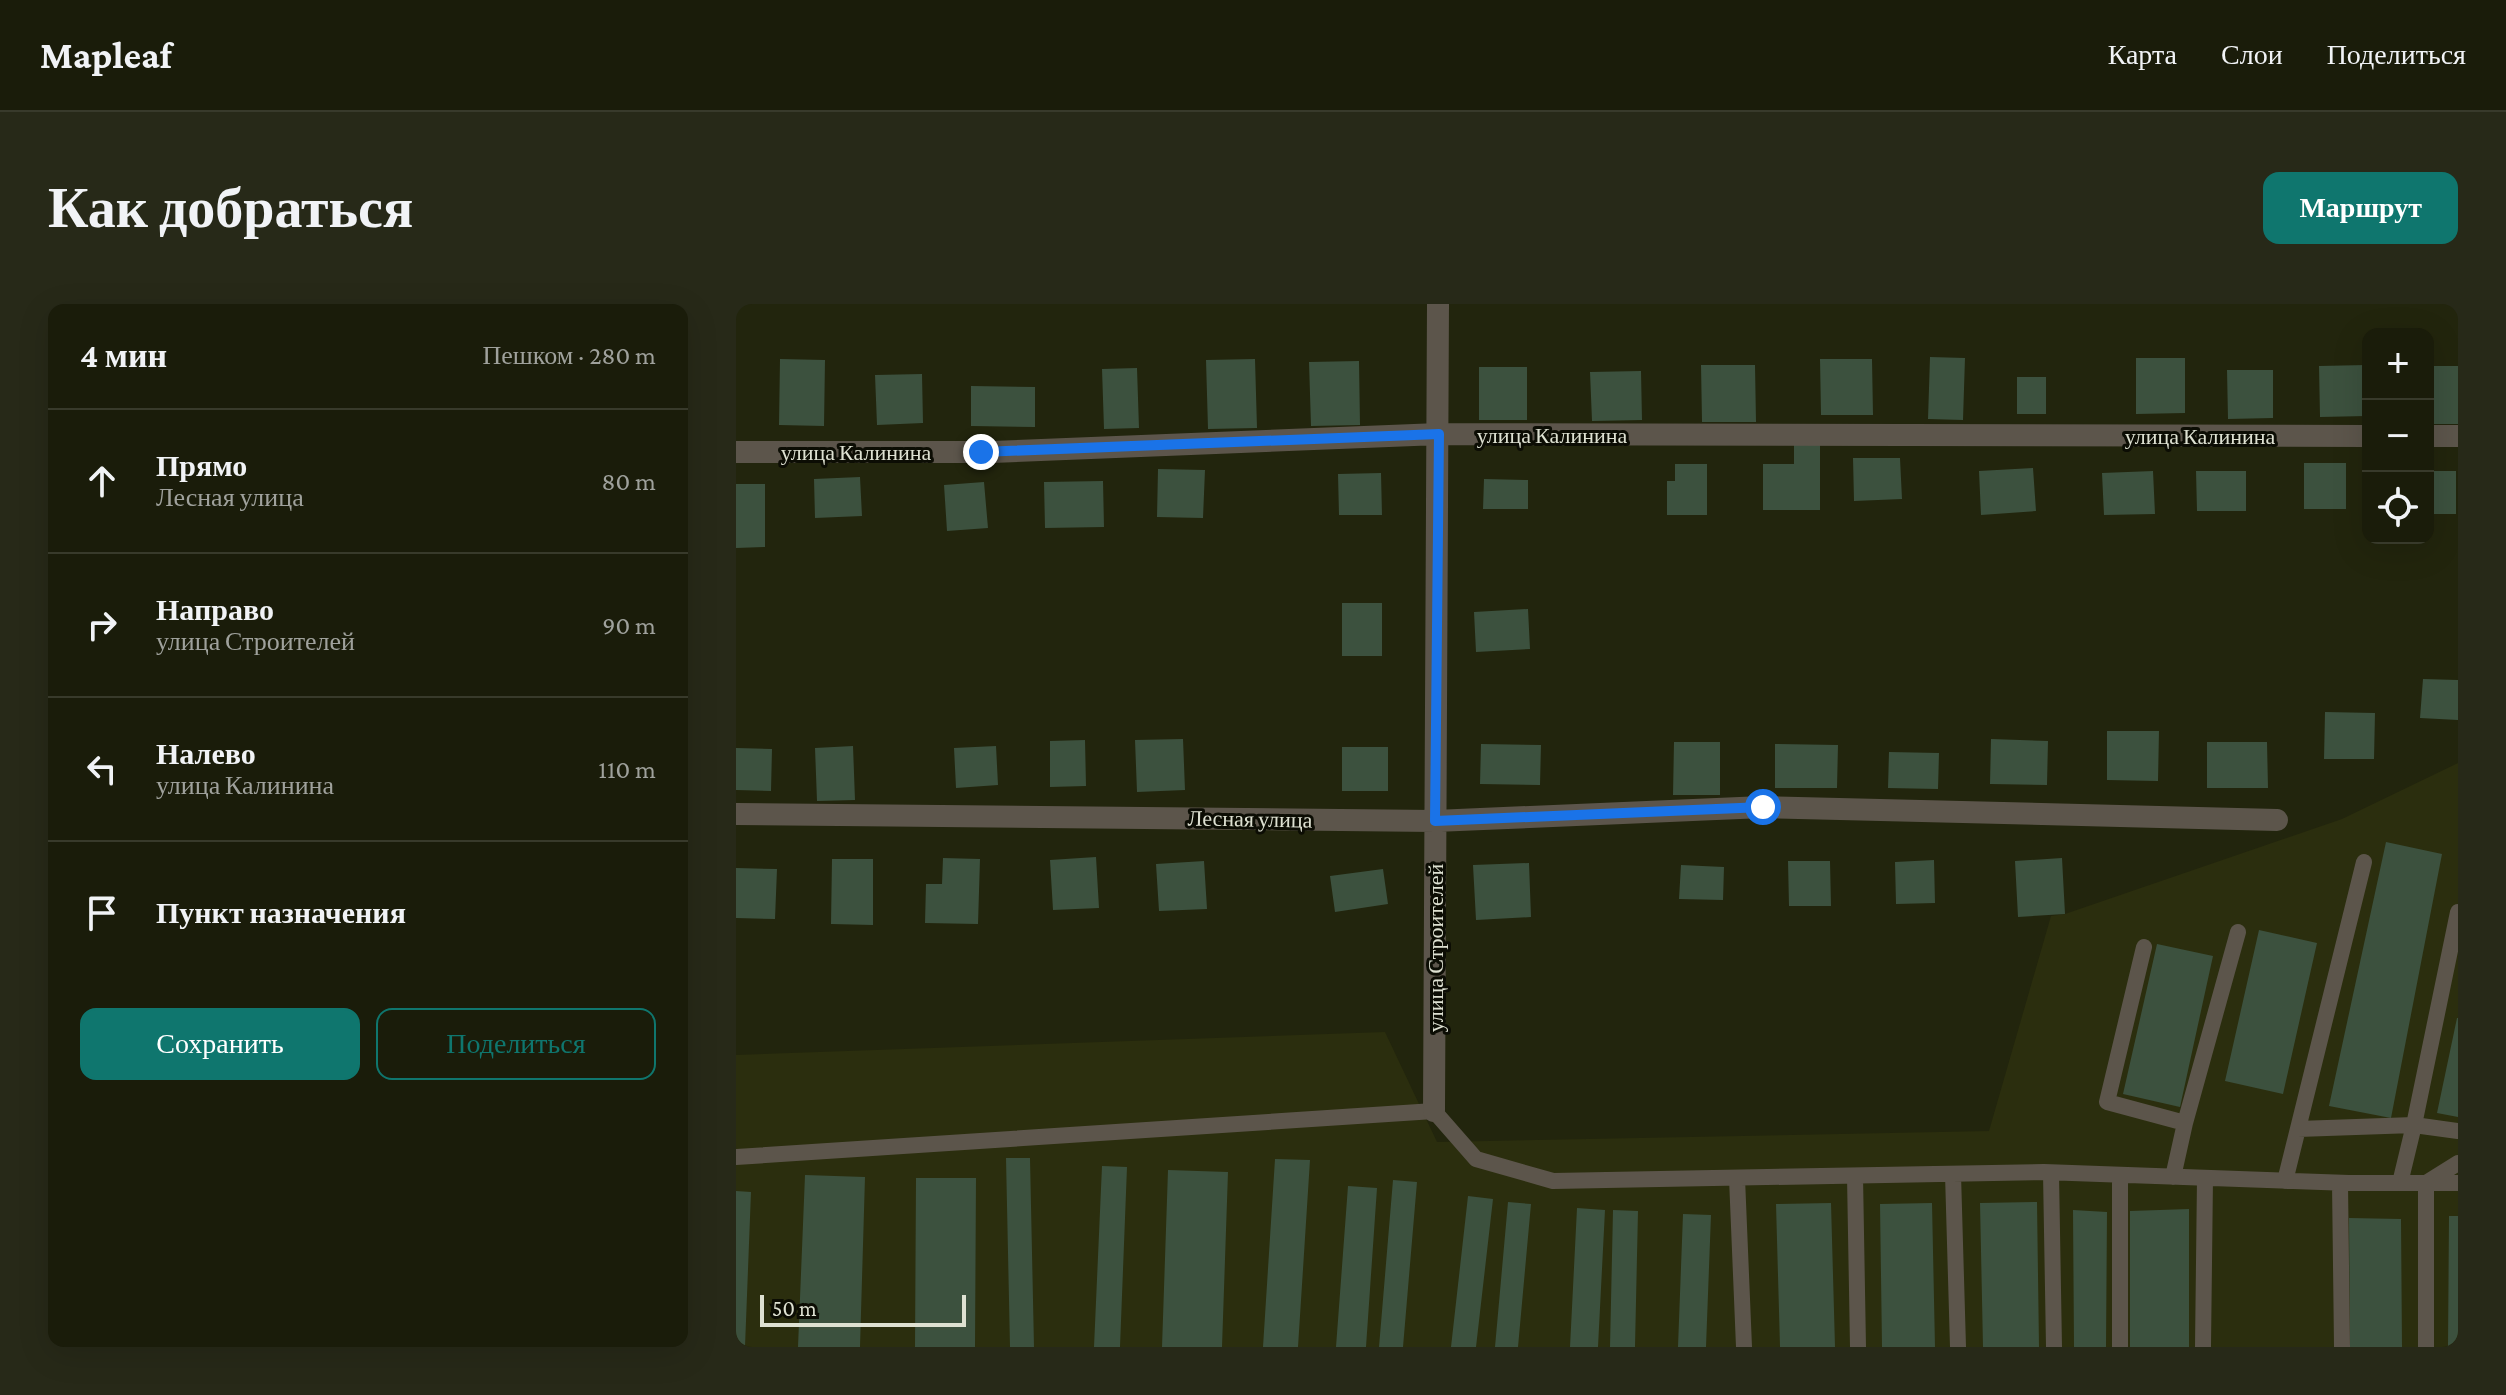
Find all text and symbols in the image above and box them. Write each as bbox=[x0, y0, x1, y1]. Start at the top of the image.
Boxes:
text: Mapleaf bbox=[40, 34, 172, 76]
text: Карта bbox=[2108, 39, 2177, 70]
text: Слои bbox=[2221, 39, 2283, 70]
text: Поделиться bbox=[2327, 39, 2466, 70]
button: Маршрут bbox=[2263, 172, 2458, 244]
text: Как добраться bbox=[48, 177, 413, 239]
map controls bbox=[2362, 328, 2434, 544]
button: + bbox=[2362, 328, 2434, 400]
text: 4 мин bbox=[80, 337, 167, 374]
text: Пешком · 280 m bbox=[483, 341, 656, 370]
button: − bbox=[2362, 400, 2434, 472]
street label: улица Калинина bbox=[1477, 423, 1628, 448]
street label: улица Калинина bbox=[2125, 424, 2276, 449]
route end bbox=[963, 434, 999, 470]
street label: улица Калинина bbox=[781, 440, 932, 465]
text: Прямо bbox=[156, 449, 247, 482]
icon: ahead bbox=[80, 459, 124, 503]
text: 80 m bbox=[602, 467, 656, 496]
button: locate bbox=[2362, 472, 2434, 544]
text: Лесная улица bbox=[156, 483, 304, 512]
text: Направо bbox=[156, 593, 274, 626]
icon: right bbox=[80, 603, 124, 647]
text: 90 m bbox=[602, 611, 656, 640]
text: улица Строителей bbox=[156, 627, 355, 656]
text: Налево bbox=[156, 737, 256, 770]
icon: left bbox=[80, 747, 124, 791]
text: 110 m bbox=[598, 755, 656, 784]
text: улица Калинина bbox=[156, 771, 334, 800]
route start bbox=[1745, 789, 1781, 825]
street label: Лесная улица bbox=[1187, 805, 1313, 833]
street label: улица Строителей bbox=[1423, 864, 1448, 1032]
icon: arrive bbox=[80, 891, 124, 935]
text: Пункт назначения bbox=[156, 896, 406, 929]
button: Сохранить bbox=[80, 1008, 360, 1080]
button: Поделиться bbox=[376, 1008, 656, 1080]
scale bar bbox=[760, 1291, 966, 1327]
text: 50 m bbox=[772, 1296, 817, 1321]

